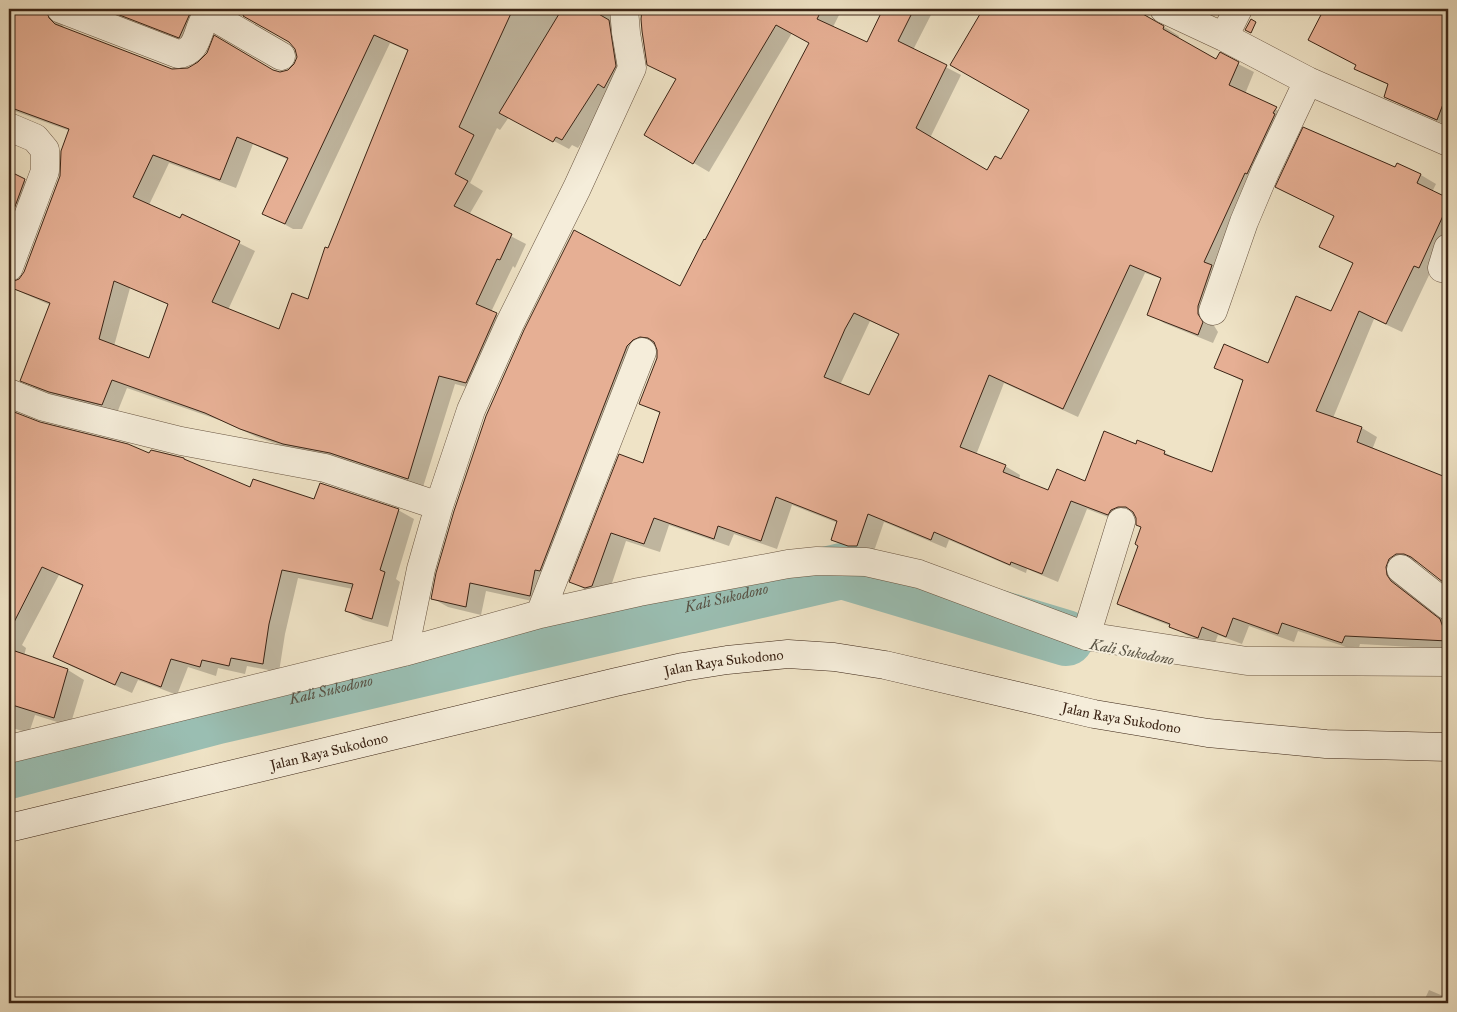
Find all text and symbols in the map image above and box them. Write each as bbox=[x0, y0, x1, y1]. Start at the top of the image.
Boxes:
water label: Kali Sukodono bbox=[682, 579, 770, 617]
water label: Kali Sukodono bbox=[1087, 635, 1176, 669]
street label: Jalan Raya Sukodono bbox=[660, 646, 784, 681]
water label: Kali Sukodono bbox=[286, 671, 375, 708]
street label: Jalan Raya Sukodono bbox=[1058, 698, 1182, 737]
street label: Jalan Raya Sukodono bbox=[266, 729, 390, 775]

